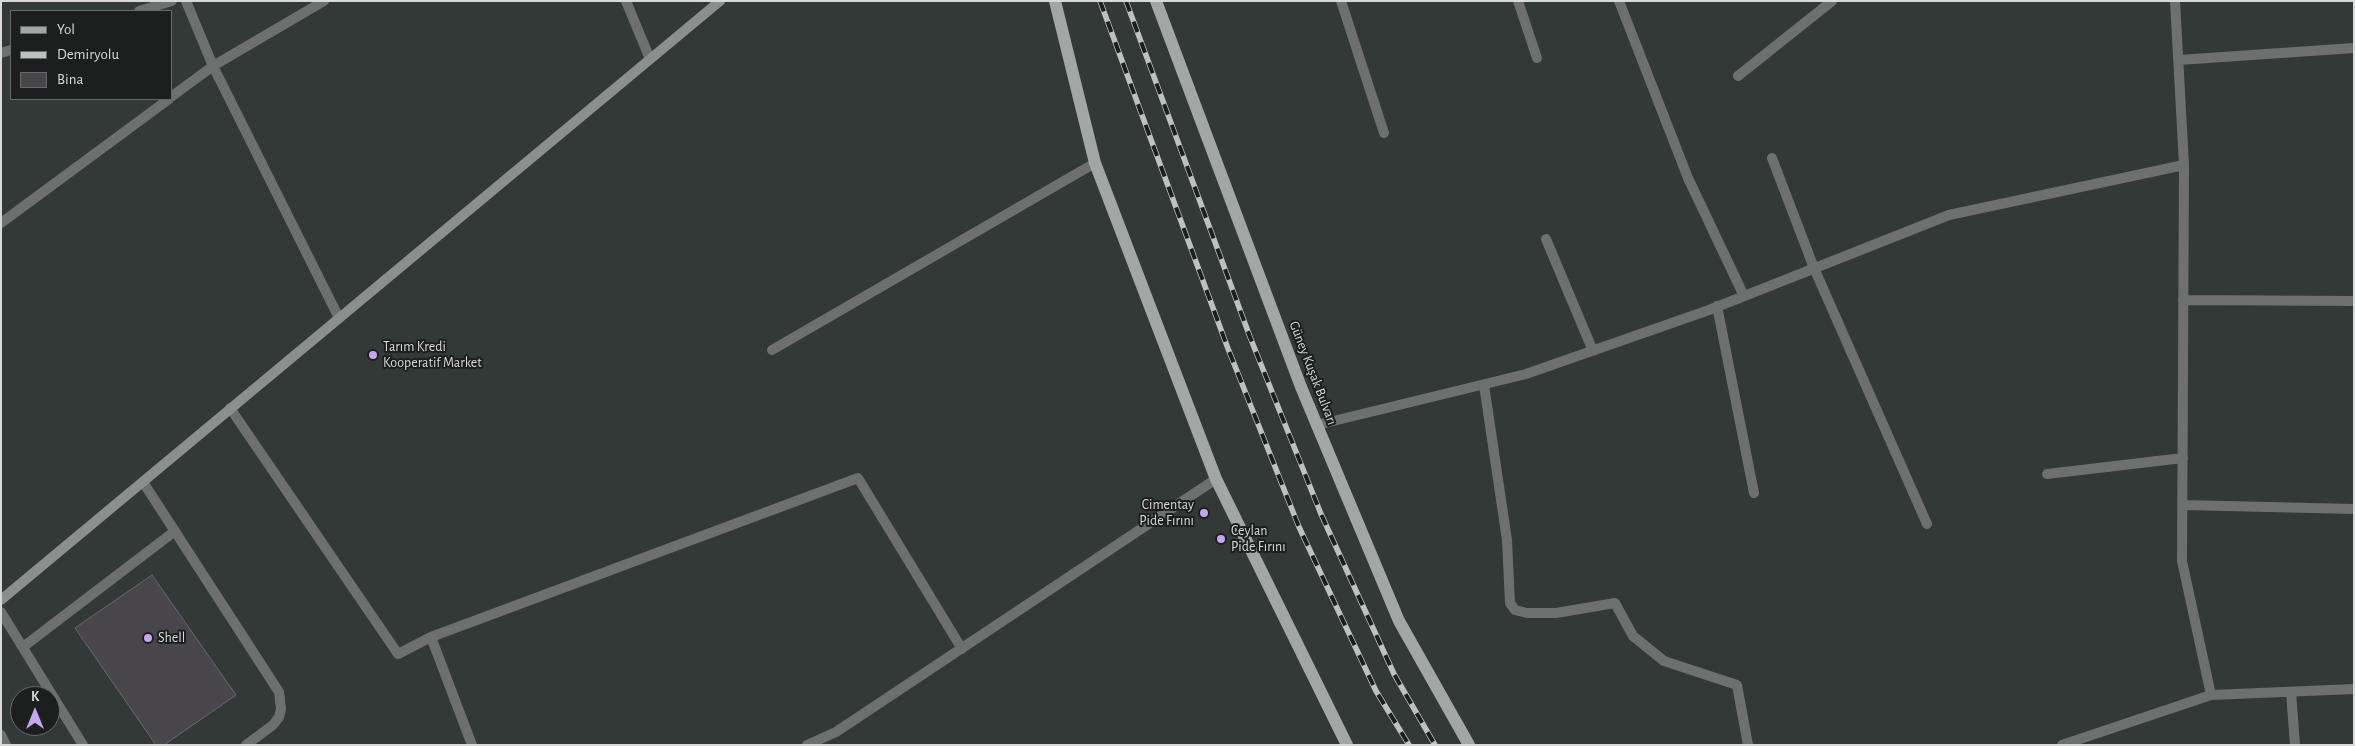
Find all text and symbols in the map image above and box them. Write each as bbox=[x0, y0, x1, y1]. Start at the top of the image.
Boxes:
legend bbox=[10, 10, 172, 100]
text: Yol bbox=[57, 22, 75, 37]
text: Demiryolu bbox=[57, 47, 119, 62]
text: Bina bbox=[57, 72, 83, 87]
street label: Güney Kuşak Bulvarı bbox=[1285, 319, 1341, 427]
place label: Tarım Kredi Kooperatif Market bbox=[383, 339, 482, 372]
marker: Tarım Kredi Kooperatif Market bbox=[367, 349, 379, 361]
place label: Cimentay Pide Fırını bbox=[1139, 497, 1194, 530]
marker: Cimentay Pide Fırını bbox=[1198, 507, 1210, 519]
place label: Ceylan Pide Fırını bbox=[1231, 523, 1286, 556]
marker: Ceylan Pide Fırını bbox=[1215, 533, 1227, 545]
place label: Shell bbox=[158, 630, 185, 646]
marker: Shell bbox=[142, 632, 154, 644]
north arrow bbox=[10, 686, 60, 736]
text: K bbox=[31, 690, 39, 704]

